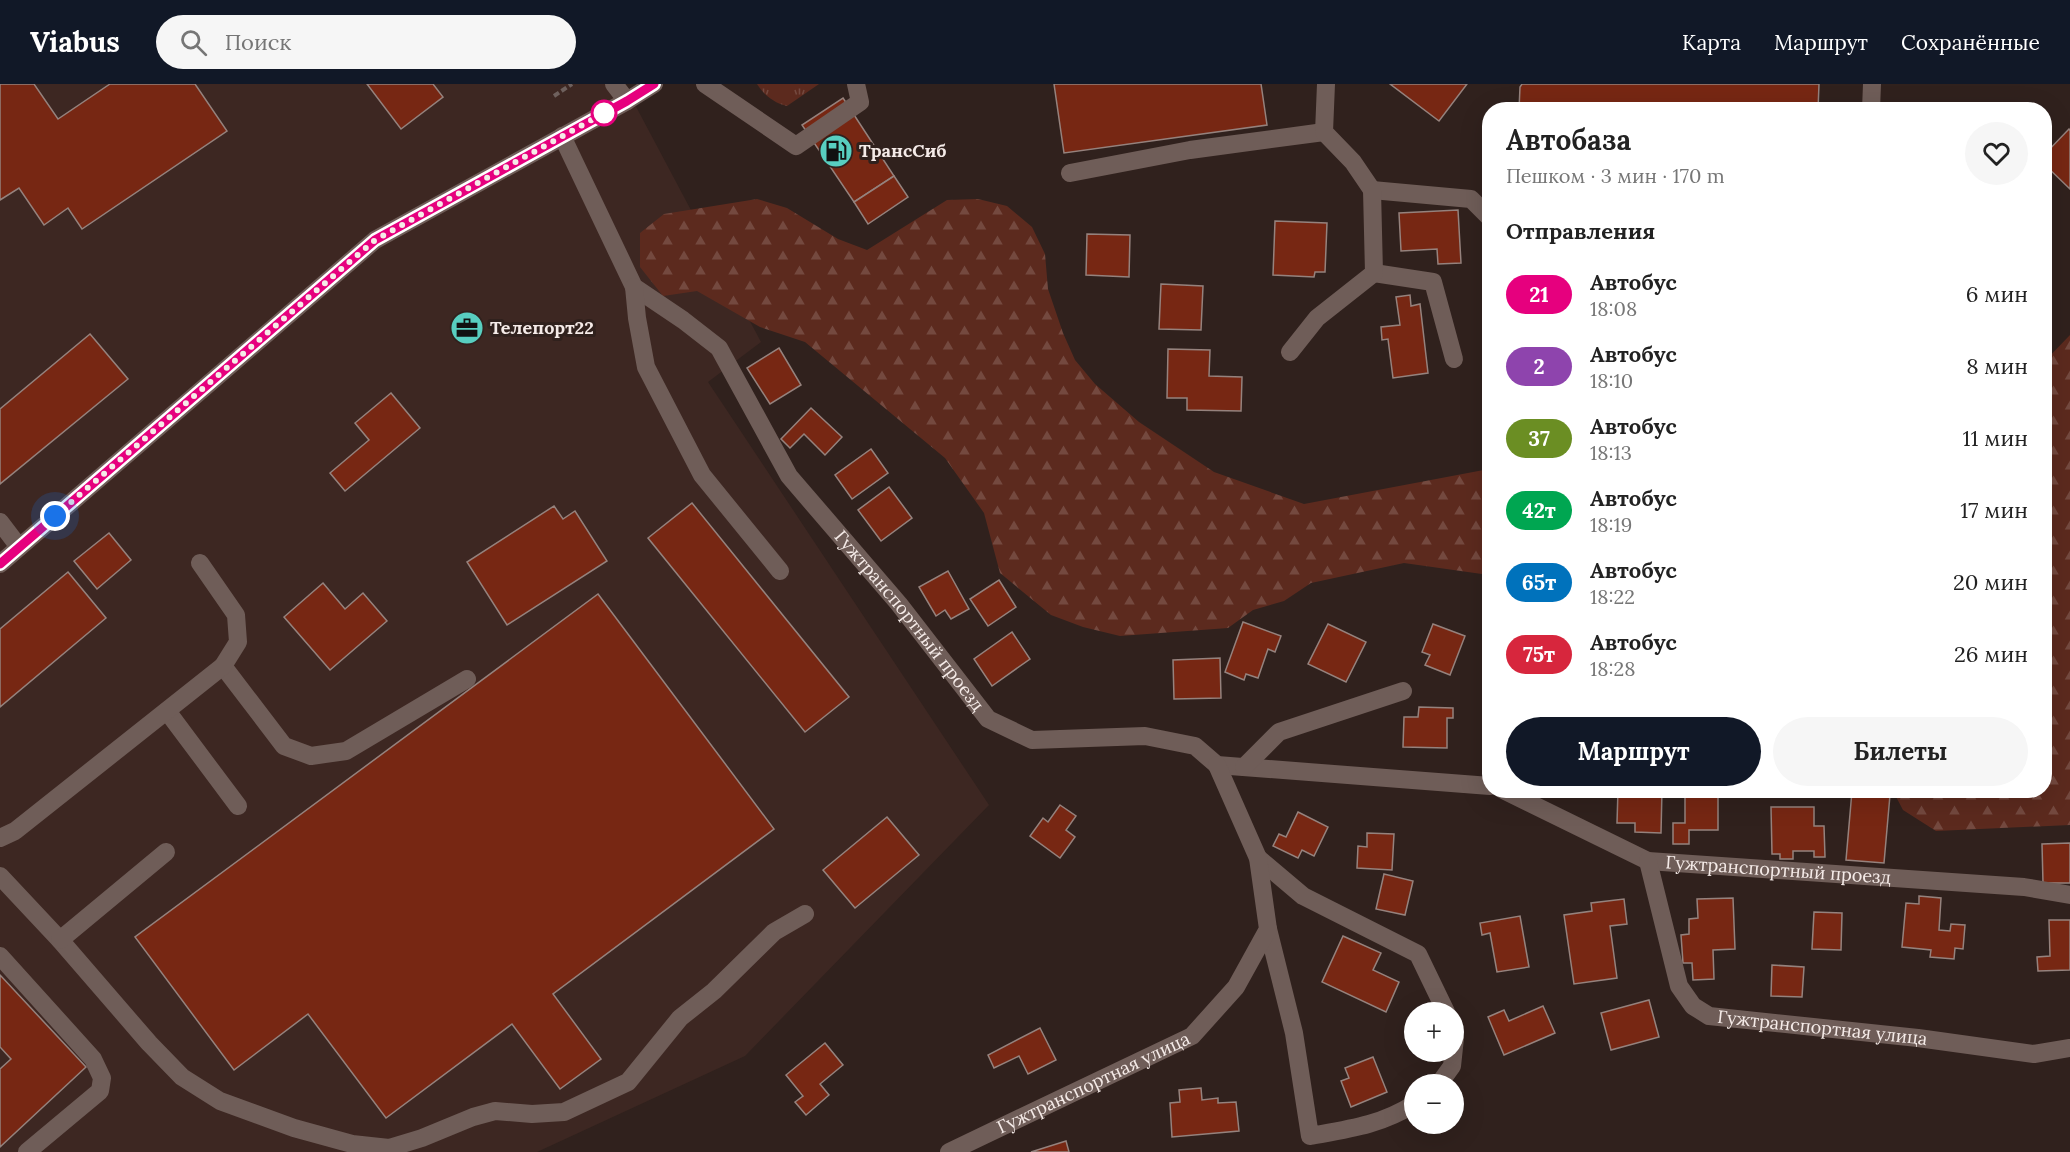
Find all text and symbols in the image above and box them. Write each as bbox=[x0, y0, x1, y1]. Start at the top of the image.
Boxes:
search box bbox=[156, 15, 576, 69]
text: Viabus bbox=[30, 24, 120, 60]
icon: search bbox=[177, 26, 210, 59]
text: Поиск bbox=[225, 28, 291, 56]
text: Карта bbox=[1682, 29, 1741, 56]
text: Маршрут bbox=[1774, 29, 1868, 56]
text: Сохранённые bbox=[1901, 29, 2040, 56]
unlabelled marker bbox=[591, 100, 617, 126]
text: Автобаза bbox=[1506, 122, 1631, 158]
button: heart bbox=[1965, 122, 2028, 185]
fuel station icon: ТрансСиб bbox=[818, 133, 854, 169]
place label: ТрансСиб bbox=[859, 139, 947, 162]
text: Пешком · 3 мин · 170 m bbox=[1506, 163, 1725, 188]
text: Отправления bbox=[1506, 217, 1655, 245]
text: Автобус bbox=[1590, 268, 1677, 296]
text: 6 мин bbox=[1966, 280, 2028, 308]
text: 21 bbox=[1529, 281, 1549, 308]
text: 18:08 bbox=[1590, 296, 1637, 321]
office icon: Телепорт22 bbox=[449, 310, 485, 346]
place label: Телепорт22 bbox=[490, 316, 594, 339]
text: Автобус bbox=[1590, 340, 1677, 368]
text: 8 мин bbox=[1966, 352, 2028, 380]
text: 2 bbox=[1533, 353, 1545, 380]
text: 18:10 bbox=[1590, 368, 1633, 393]
text: Автобус bbox=[1590, 412, 1677, 440]
text: 11 мин bbox=[1962, 424, 2028, 452]
text: 37 bbox=[1528, 425, 1550, 452]
text: 18:13 bbox=[1590, 440, 1632, 465]
text: Автобус bbox=[1590, 484, 1677, 512]
text: 17 мин bbox=[1960, 496, 2028, 524]
text: 42т bbox=[1522, 497, 1556, 524]
your location bbox=[40, 501, 70, 531]
text: 18:19 bbox=[1590, 512, 1632, 537]
street label: Гужтранспортный проезд bbox=[830, 525, 990, 716]
text: Автобус bbox=[1590, 556, 1677, 584]
text: 20 мин bbox=[1953, 568, 2028, 596]
text: 65т bbox=[1522, 569, 1556, 596]
text: 18:22 bbox=[1590, 584, 1635, 609]
text: Автобус bbox=[1590, 628, 1677, 656]
text: 26 мин bbox=[1954, 640, 2028, 668]
text: 75т bbox=[1523, 641, 1555, 668]
text: 18:28 bbox=[1590, 656, 1636, 681]
button: Маршрут bbox=[1506, 717, 1761, 786]
button: Билеты bbox=[1773, 717, 2028, 786]
street label: Гужтранспортный проезд bbox=[1665, 850, 1892, 889]
map controls bbox=[1404, 1002, 1464, 1134]
button: + bbox=[1404, 1002, 1464, 1062]
street label: Гужтранспортная улица bbox=[1716, 1005, 1929, 1050]
street label: Гужтранспортная улица bbox=[993, 1027, 1193, 1138]
button: − bbox=[1404, 1074, 1464, 1134]

